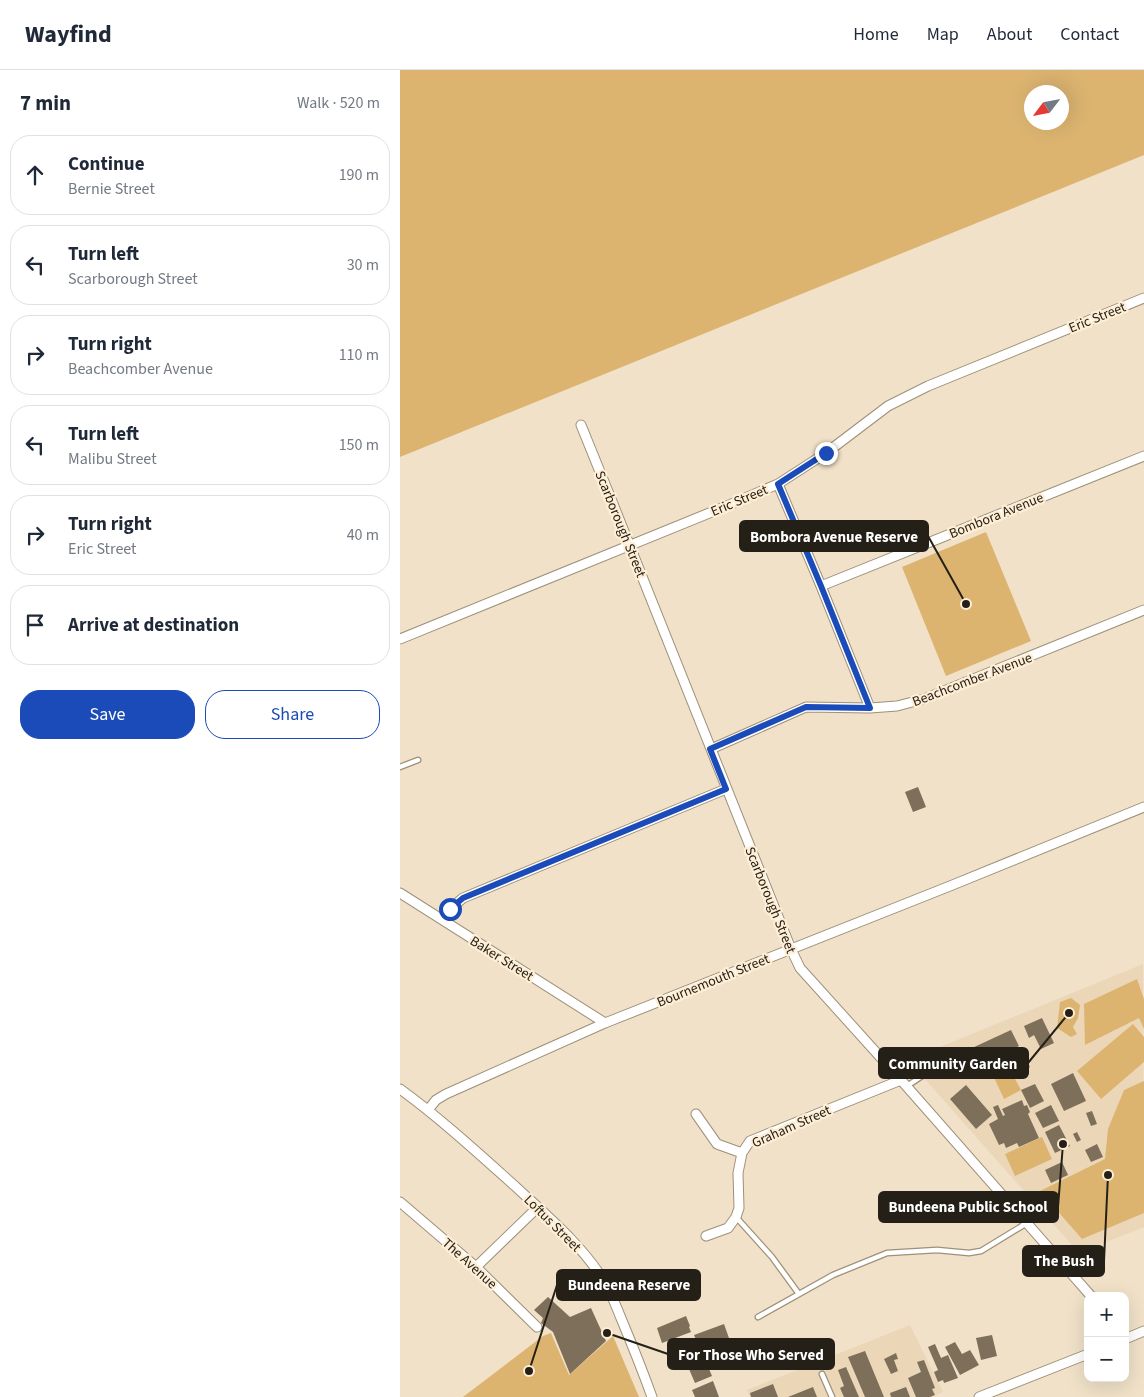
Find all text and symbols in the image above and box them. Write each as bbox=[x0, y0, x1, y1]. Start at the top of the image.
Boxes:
text: Wayfind bbox=[25, 17, 112, 52]
text: Home bbox=[853, 22, 899, 47]
text: Map bbox=[927, 22, 959, 47]
text: About bbox=[987, 22, 1032, 47]
text: Contact bbox=[1060, 22, 1119, 47]
north arrow bbox=[1024, 85, 1069, 130]
text: 7 min bbox=[20, 88, 71, 118]
text: Walk · 520 m bbox=[297, 92, 380, 114]
text: Continue bbox=[68, 151, 145, 178]
icon: ahead bbox=[21, 161, 49, 189]
text: 190 m bbox=[339, 164, 379, 186]
text: Bernie Street bbox=[68, 178, 155, 200]
text: Turn left bbox=[68, 241, 139, 268]
icon: left bbox=[21, 251, 49, 279]
text: 30 m bbox=[347, 254, 379, 276]
text: Scarborough Street bbox=[68, 268, 198, 290]
street label: Eric Street bbox=[1066, 297, 1129, 338]
text: Turn right bbox=[68, 331, 152, 358]
icon: right bbox=[21, 341, 49, 369]
text: 110 m bbox=[339, 344, 379, 366]
text: Beachcomber Avenue bbox=[68, 358, 213, 380]
text: Turn left bbox=[68, 421, 139, 448]
icon: left bbox=[21, 431, 49, 459]
text: 150 m bbox=[339, 434, 379, 456]
route end bbox=[815, 442, 838, 465]
text: Malibu Street bbox=[68, 448, 157, 470]
street label: Scarborough Street bbox=[590, 468, 651, 581]
street label: Eric Street bbox=[708, 480, 771, 522]
street label: Bombora Avenue bbox=[946, 488, 1047, 544]
text: Turn right bbox=[68, 511, 152, 538]
icon: right bbox=[21, 521, 49, 549]
callout: Bombora Avenue Reserve bbox=[740, 521, 928, 551]
text: 40 m bbox=[347, 524, 379, 546]
text: Bombora Avenue Reserve bbox=[750, 527, 918, 548]
text: Eric Street bbox=[68, 538, 137, 560]
icon: arrive bbox=[21, 611, 49, 639]
text: Arrive at destination bbox=[68, 612, 239, 639]
street label: Beachcomber Avenue bbox=[910, 648, 1035, 712]
button: Save bbox=[20, 690, 195, 739]
button: Share bbox=[205, 690, 380, 739]
street label: Scarborough Street bbox=[740, 844, 801, 957]
route start bbox=[439, 898, 462, 921]
street label: Baker Street bbox=[466, 931, 537, 986]
street label: Bournemouth Street bbox=[654, 949, 773, 1013]
callout: Community Garden bbox=[879, 1048, 1028, 1078]
text: Community Garden bbox=[889, 1054, 1017, 1075]
street label: Graham Street bbox=[749, 1101, 834, 1153]
street label: Loftus Street bbox=[519, 1191, 586, 1257]
callout: Bundeena Public School bbox=[879, 1192, 1058, 1222]
text: Bundeena Public School bbox=[888, 1197, 1048, 1218]
street label: The Avenue bbox=[437, 1234, 501, 1294]
callout: The Bush bbox=[1023, 1246, 1104, 1276]
text: The Bush bbox=[1034, 1251, 1094, 1272]
callout: Bundeena Reserve bbox=[557, 1270, 700, 1300]
text: Bundeena Reserve bbox=[568, 1275, 691, 1296]
map controls bbox=[1084, 1292, 1129, 1382]
button: + bbox=[1084, 1292, 1129, 1337]
button: − bbox=[1084, 1337, 1129, 1382]
callout: For Those Who Served bbox=[668, 1339, 834, 1369]
text: For Those Who Served bbox=[678, 1345, 824, 1366]

